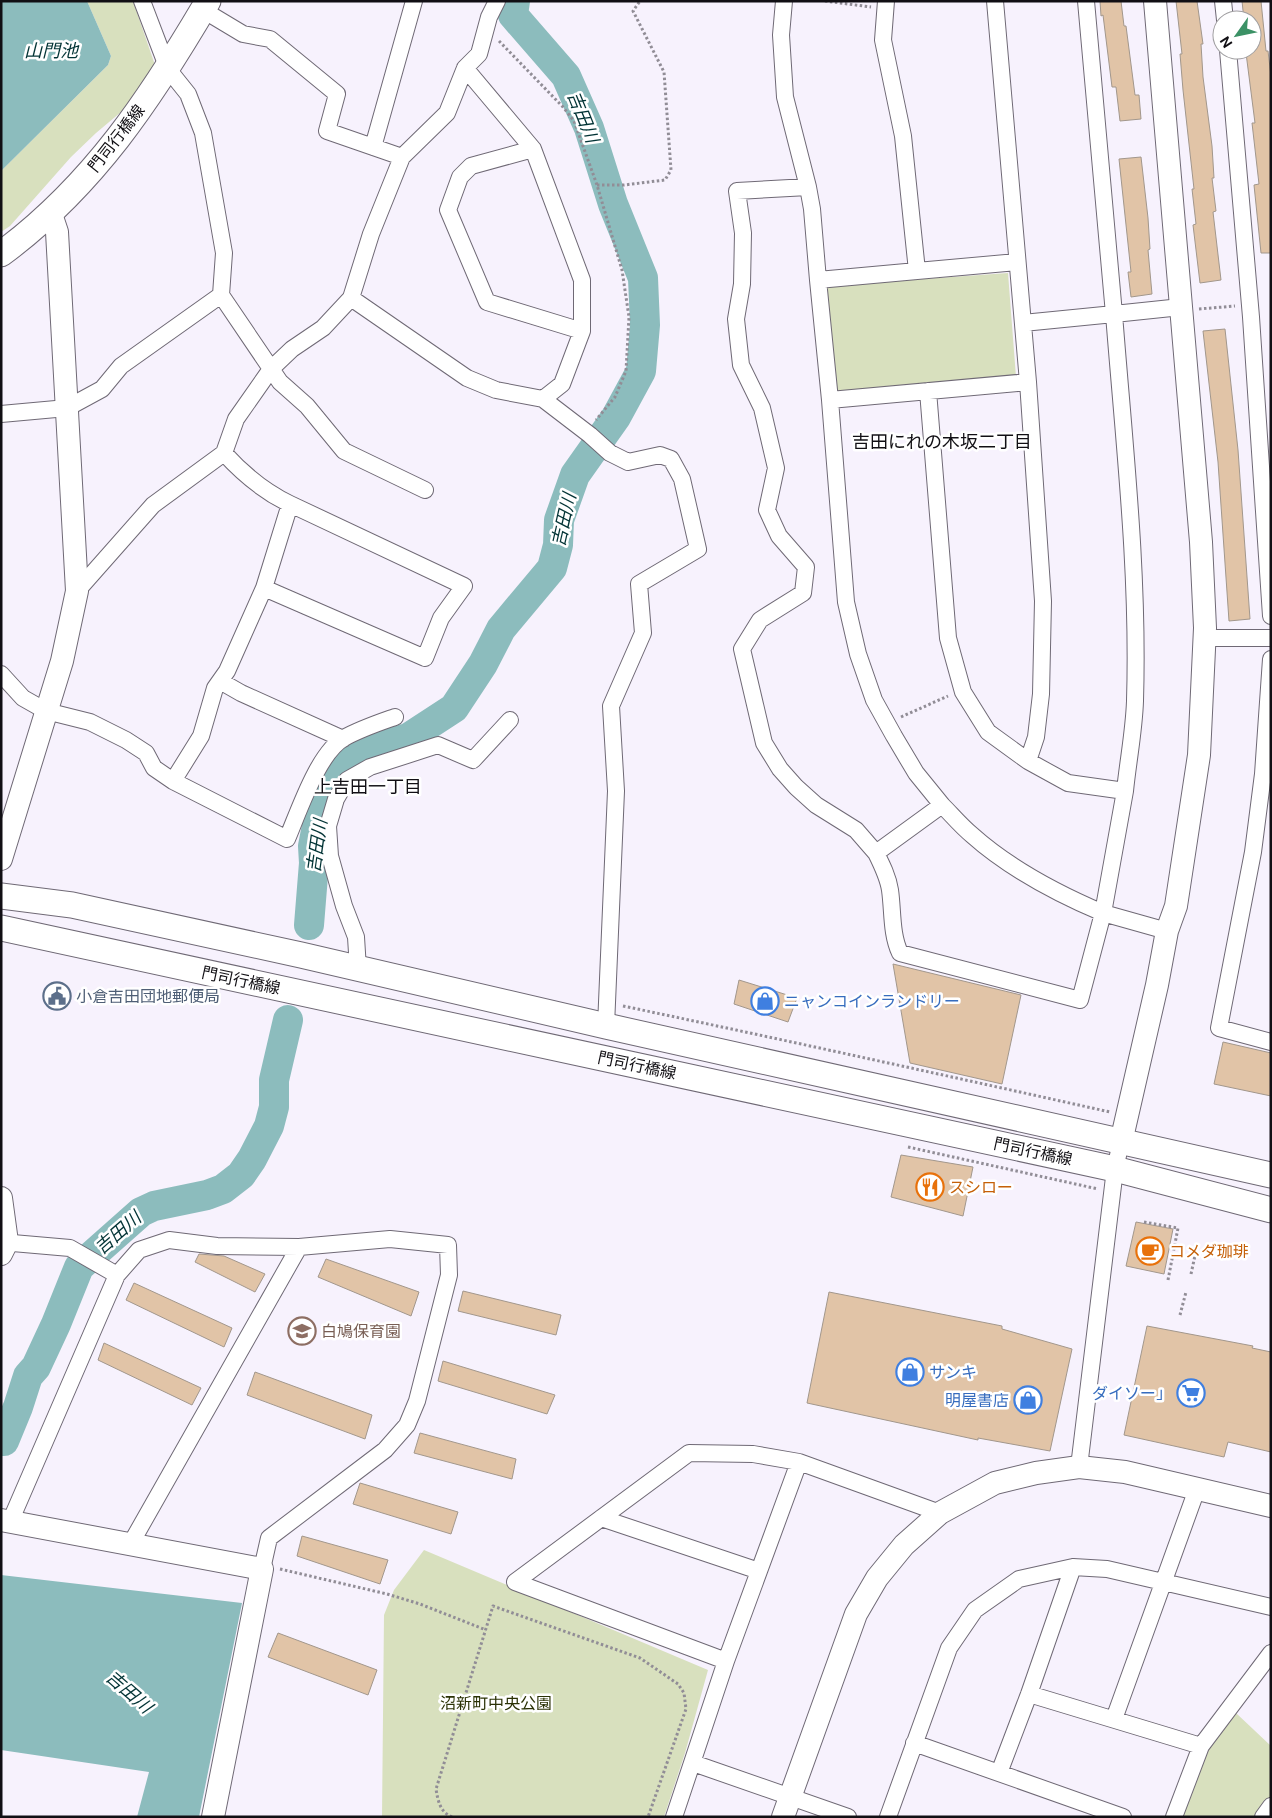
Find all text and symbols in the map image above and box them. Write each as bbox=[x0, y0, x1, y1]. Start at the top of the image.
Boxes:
north arrow bbox=[1212, 10, 1262, 60]
text: N bbox=[1216, 33, 1236, 51]
water label: 山門池 bbox=[24, 39, 80, 63]
water label: 吉田川 bbox=[562, 87, 605, 148]
street label: 門司行橋線 bbox=[83, 100, 149, 176]
district label: 吉田にれの木坂二丁目 bbox=[852, 430, 1032, 454]
water label: 吉田川 bbox=[546, 489, 582, 549]
district label: 上吉田一丁目 bbox=[314, 775, 422, 799]
water label: 吉田川 bbox=[301, 816, 333, 874]
street label: 門司行橋線 bbox=[200, 962, 282, 999]
public building icon: 小倉吉田団地郵便局 bbox=[42, 981, 72, 1011]
place label: 小倉吉田団地郵便局 bbox=[76, 986, 220, 1007]
shop icon: ニャンコインランドリー bbox=[750, 986, 780, 1016]
place label: ニャンコインランドリー bbox=[784, 991, 960, 1012]
street label: 門司行橋線 bbox=[596, 1047, 678, 1084]
street label: 門司行橋線 bbox=[992, 1133, 1074, 1170]
restaurant icon: スシロー bbox=[915, 1172, 945, 1202]
place label: スシロー bbox=[949, 1177, 1013, 1198]
water label: 吉田川 bbox=[90, 1205, 148, 1260]
cafe icon: コメダ珈琲 bbox=[1135, 1236, 1165, 1266]
place label: コメダ珈琲 bbox=[1169, 1241, 1249, 1262]
school or university icon: 白鳩保育園 bbox=[287, 1316, 317, 1346]
place label: 白鳩保育園 bbox=[321, 1321, 401, 1342]
shop icon: サンキ bbox=[895, 1357, 925, 1387]
place label: サンキ bbox=[929, 1362, 977, 1383]
supermarket icon: ダイソー」 bbox=[1176, 1378, 1206, 1408]
place label: ダイソー」 bbox=[1092, 1383, 1172, 1404]
shop icon: 明屋書店 bbox=[1013, 1385, 1043, 1415]
place label: 明屋書店 bbox=[945, 1390, 1009, 1411]
water label: 吉田川 bbox=[101, 1665, 159, 1720]
park label: 沼新町中央公園 bbox=[440, 1693, 552, 1714]

